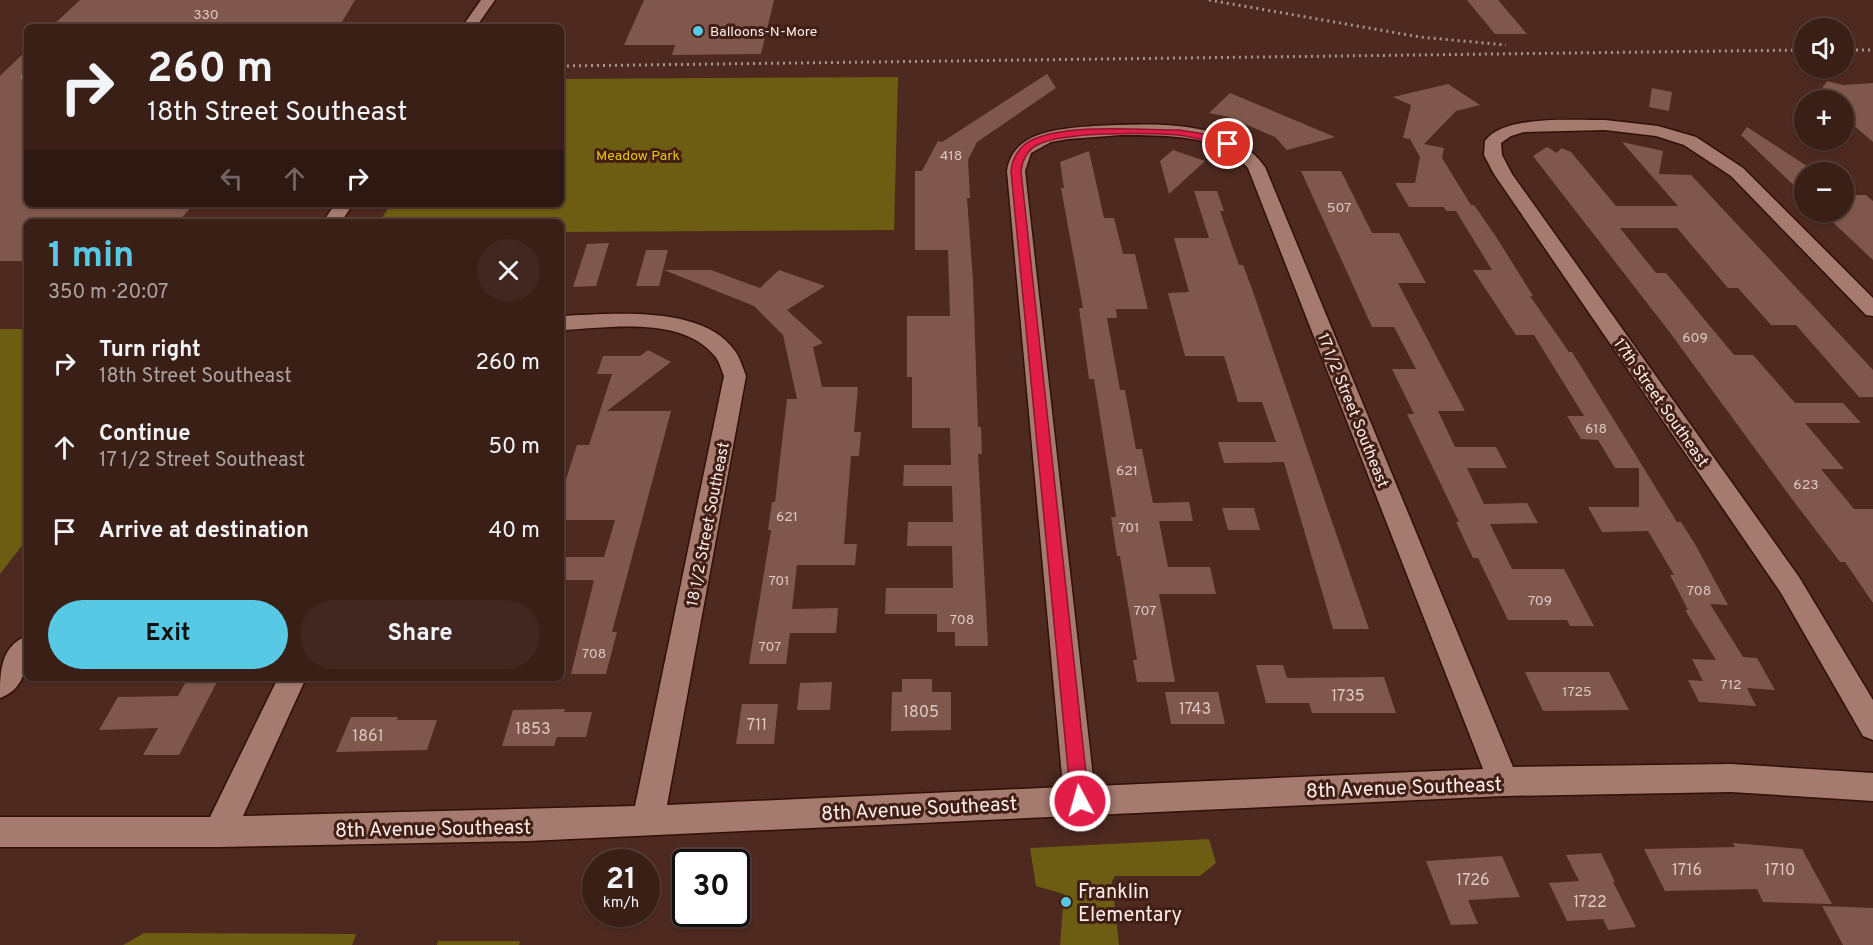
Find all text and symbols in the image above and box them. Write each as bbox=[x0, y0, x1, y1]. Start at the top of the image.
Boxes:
house number: 330 bbox=[193, 7, 219, 24]
map controls bbox=[1794, 18, 1854, 222]
button: sound bbox=[1794, 18, 1854, 78]
marker: Balloons-N-More bbox=[691, 24, 705, 38]
place label: Balloons-N-More bbox=[710, 24, 817, 41]
text: 260 m bbox=[147, 44, 273, 97]
icon: right bbox=[48, 48, 126, 126]
button: + bbox=[1794, 90, 1854, 150]
text: 18th Street Southeast bbox=[147, 96, 407, 130]
pin bbox=[1202, 118, 1253, 169]
icon: arrive bbox=[1211, 127, 1244, 160]
park label: Meadow Park bbox=[596, 148, 680, 165]
house number: 418 bbox=[940, 148, 962, 165]
icon: left bbox=[215, 162, 248, 195]
icon: ahead bbox=[278, 162, 311, 195]
icon: right bbox=[341, 162, 374, 195]
button: − bbox=[1794, 162, 1854, 222]
house number: 507 bbox=[1327, 200, 1351, 217]
text: 1 min bbox=[48, 234, 134, 280]
button: close bbox=[477, 239, 540, 302]
text: 350 m · 20:07 bbox=[48, 280, 169, 306]
street label: 17 1/2 Street Southeast bbox=[1312, 330, 1392, 491]
house number: 609 bbox=[1682, 330, 1708, 347]
street label: 17th Street Southeast bbox=[1608, 335, 1712, 471]
text: Turn right bbox=[99, 337, 201, 364]
icon: right bbox=[48, 347, 81, 380]
text: 260 m bbox=[475, 350, 540, 377]
text: 18th Street Southeast bbox=[99, 364, 292, 390]
text: Continue bbox=[99, 421, 190, 448]
house number: 618 bbox=[1585, 421, 1607, 438]
icon: ahead bbox=[48, 431, 81, 464]
text: 50 m bbox=[488, 434, 540, 461]
street label: 18 1/2 Street Southeast bbox=[683, 440, 735, 608]
text: 17 1/2 Street Southeast bbox=[99, 448, 305, 474]
house number: 621 bbox=[1116, 463, 1138, 480]
house number: 623 bbox=[1793, 477, 1819, 494]
house number: 621 bbox=[776, 509, 798, 526]
icon: arrive bbox=[48, 515, 81, 548]
text: Arrive at destination bbox=[99, 518, 309, 545]
text: 40 m bbox=[488, 518, 540, 545]
house number: 701 bbox=[1118, 520, 1140, 537]
house number: 701 bbox=[768, 573, 790, 590]
house number: 708 bbox=[1687, 583, 1711, 600]
house number: 709 bbox=[1528, 593, 1552, 610]
button: Exit bbox=[48, 600, 288, 669]
button: Share bbox=[300, 600, 540, 669]
house number: 707 bbox=[1134, 603, 1156, 620]
house number: 708 bbox=[950, 612, 974, 629]
house number: 707 bbox=[759, 639, 781, 656]
house number: 708 bbox=[582, 646, 606, 663]
house number: 712 bbox=[1720, 677, 1742, 694]
house number: 1725 bbox=[1562, 684, 1592, 701]
house number: 1735 bbox=[1331, 687, 1365, 707]
house number: 1743 bbox=[1179, 700, 1211, 720]
house number: 1805 bbox=[903, 703, 939, 723]
house number: 711 bbox=[747, 716, 767, 736]
house number: 1853 bbox=[515, 720, 551, 740]
house number: 1861 bbox=[352, 727, 384, 747]
position arrow bbox=[1048, 769, 1112, 833]
street label: 8th Avenue Southeast bbox=[1305, 773, 1503, 805]
street label: 8th Avenue Southeast bbox=[820, 792, 1018, 828]
street label: 8th Avenue Southeast bbox=[335, 815, 531, 845]
speed limit sign: 30 bbox=[672, 849, 750, 927]
house number: 1716 bbox=[1672, 861, 1702, 881]
house number: 1710 bbox=[1765, 861, 1795, 881]
text: 21 bbox=[606, 862, 636, 899]
house number: 1726 bbox=[1456, 871, 1490, 891]
place label: Franklin Elementary bbox=[1078, 880, 1182, 929]
house number: 1722 bbox=[1573, 893, 1607, 913]
text: km/h bbox=[603, 894, 639, 913]
marker: Franklin Elementary bbox=[1059, 895, 1073, 909]

